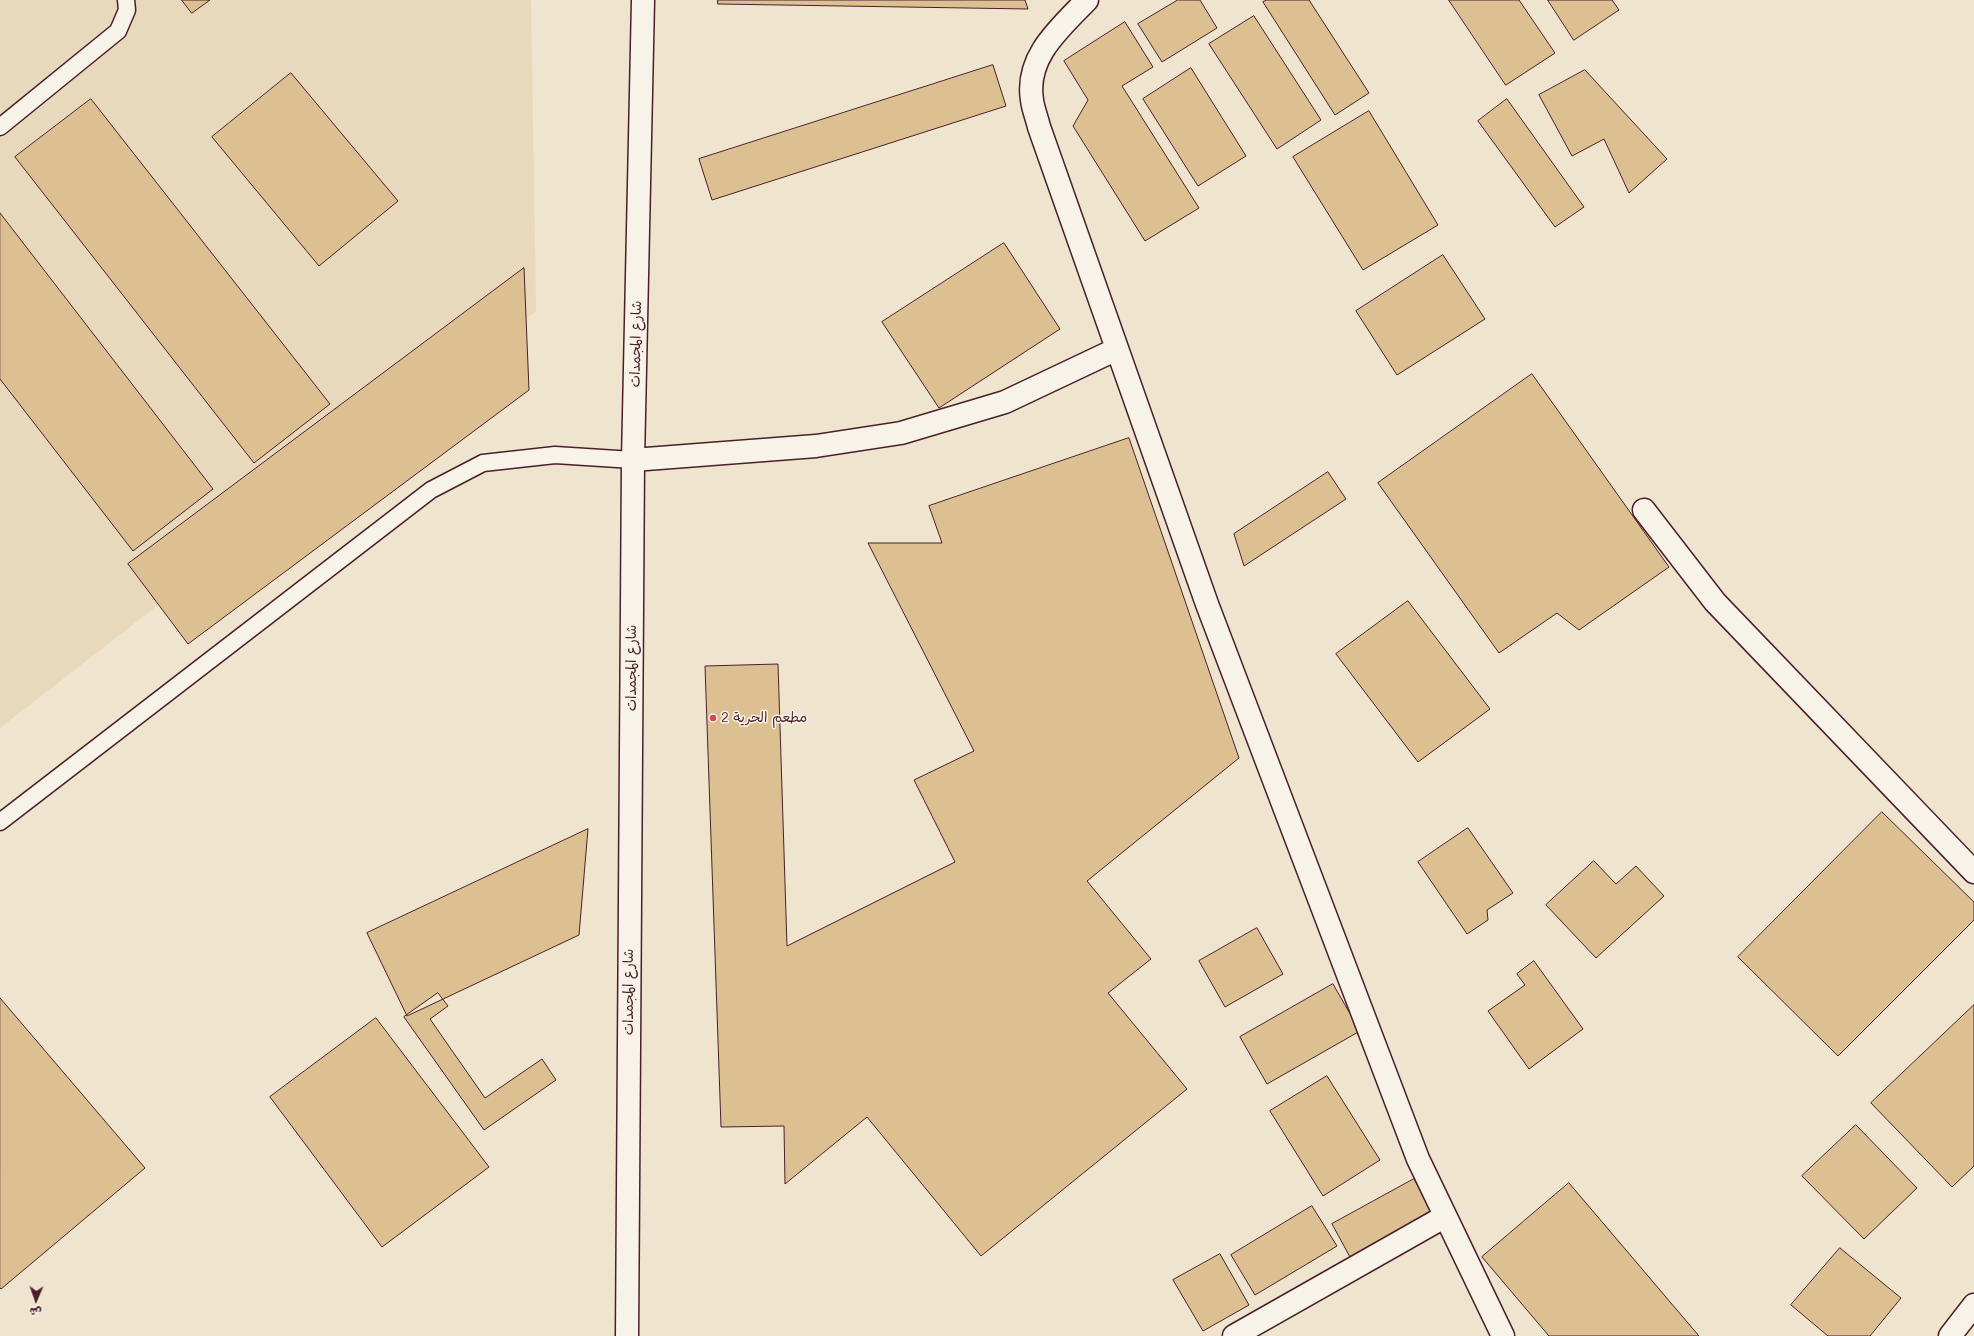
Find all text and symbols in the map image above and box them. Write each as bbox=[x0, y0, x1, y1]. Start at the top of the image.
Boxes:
street label: شارع المجمدات bbox=[627, 301, 645, 387]
street label: شارع المجمدات bbox=[624, 625, 640, 711]
place label: مطعم الحرية 2 bbox=[721, 710, 807, 726]
marker: مطعم الحرية 2 bbox=[708, 713, 718, 723]
street label: شارع المجمدات bbox=[621, 949, 637, 1035]
north arrow bbox=[16, 1280, 56, 1320]
text: ش bbox=[29, 1305, 42, 1320]

